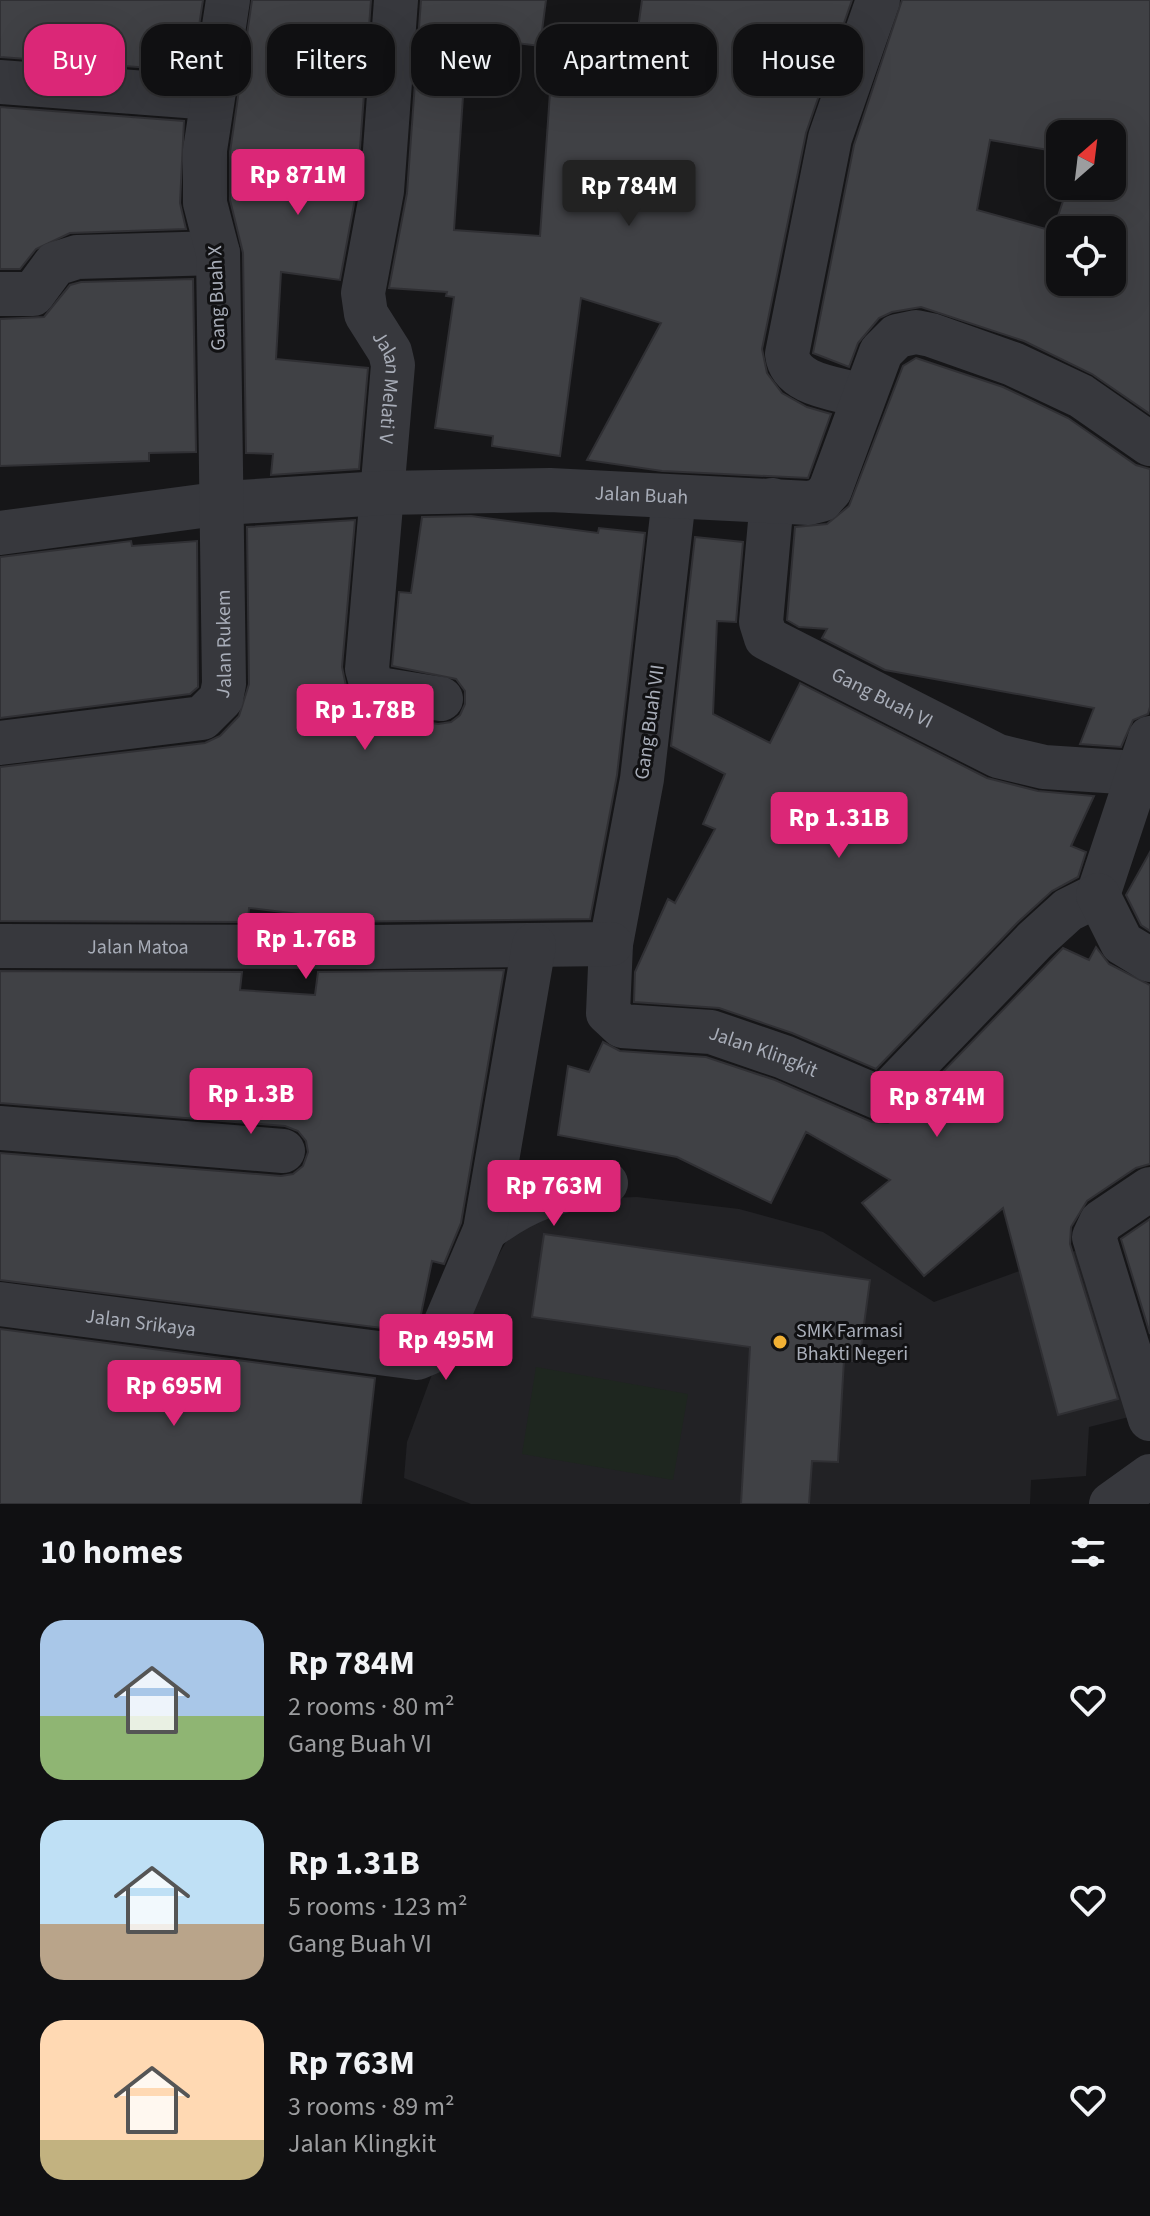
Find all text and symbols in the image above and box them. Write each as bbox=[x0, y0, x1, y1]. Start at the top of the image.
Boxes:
chip: Buy bbox=[24, 24, 125, 96]
chip: Rent bbox=[141, 24, 251, 96]
chip: Filters bbox=[267, 24, 395, 96]
chip: New bbox=[411, 24, 520, 96]
chip: Apartment bbox=[536, 24, 717, 96]
chip: House bbox=[733, 24, 863, 96]
north arrow bbox=[1046, 120, 1126, 200]
map controls bbox=[1046, 120, 1126, 296]
pin: Rp 871M bbox=[224, 149, 372, 217]
text: Rp 871M bbox=[249, 156, 347, 193]
pin: Rp 784M bbox=[555, 160, 703, 228]
text: Rp 784M bbox=[580, 167, 678, 204]
button: locate bbox=[1046, 216, 1126, 296]
street label: Gang Buah X bbox=[201, 245, 233, 351]
street label: Jalan Melati V bbox=[365, 326, 406, 445]
street label: Jalan Buah bbox=[594, 479, 689, 512]
street label: Jalan Rukem bbox=[209, 589, 239, 700]
street label: Gang Buah VI bbox=[826, 661, 938, 736]
street label: Gang Buah VII bbox=[628, 663, 672, 781]
pin: Rp 1.78B bbox=[282, 684, 448, 752]
text: Rp 1.78B bbox=[315, 691, 415, 728]
pin: Rp 1.31B bbox=[756, 792, 922, 860]
text: Rp 1.31B bbox=[789, 799, 889, 836]
pin: Rp 1.76B bbox=[223, 913, 389, 981]
text: Rp 1.76B bbox=[256, 920, 356, 957]
street label: Jalan Matoa bbox=[87, 933, 189, 962]
street label: Jalan Klingkit bbox=[705, 1019, 822, 1085]
pin: Rp 1.3B bbox=[177, 1068, 325, 1136]
pin: Rp 874M bbox=[863, 1071, 1011, 1139]
text: Rp 1.3B bbox=[207, 1075, 295, 1112]
text: Rp 874M bbox=[888, 1078, 986, 1115]
pin: Rp 763M bbox=[480, 1160, 628, 1228]
text: Rp 763M bbox=[505, 1167, 603, 1204]
street label: Jalan Srikaya bbox=[84, 1302, 198, 1344]
pin: Rp 495M bbox=[372, 1314, 520, 1382]
place label: SMK Farmasi Bhakti Negeri bbox=[796, 1317, 908, 1368]
text: Rp 495M bbox=[397, 1321, 495, 1358]
marker: SMK Farmasi Bhakti Negeri bbox=[771, 1333, 789, 1351]
pin: Rp 695M bbox=[100, 1360, 248, 1428]
text: Rp 695M bbox=[125, 1367, 223, 1404]
text: 10 homes bbox=[40, 1528, 183, 1577]
icon: filters bbox=[1066, 1530, 1110, 1574]
text: Rp 784M bbox=[288, 1639, 415, 1688]
icon: home bbox=[104, 1652, 200, 1748]
icon: heart bbox=[1066, 1678, 1110, 1722]
text: 2 rooms · 80 m² bbox=[288, 1688, 455, 1725]
text: Gang Buah VI bbox=[288, 1725, 432, 1762]
text: Rp 1.31B bbox=[288, 1839, 420, 1888]
icon: home bbox=[104, 1852, 200, 1948]
icon: heart bbox=[1066, 1878, 1110, 1922]
text: 5 rooms · 123 m² bbox=[288, 1888, 467, 1925]
text: Gang Buah VI bbox=[288, 1925, 432, 1962]
text: Rp 763M bbox=[288, 2039, 415, 2088]
icon: home bbox=[104, 2052, 200, 2148]
icon: heart bbox=[1066, 2078, 1110, 2122]
text: 3 rooms · 89 m² bbox=[288, 2088, 455, 2125]
text: Jalan Klingkit bbox=[288, 2125, 436, 2162]

